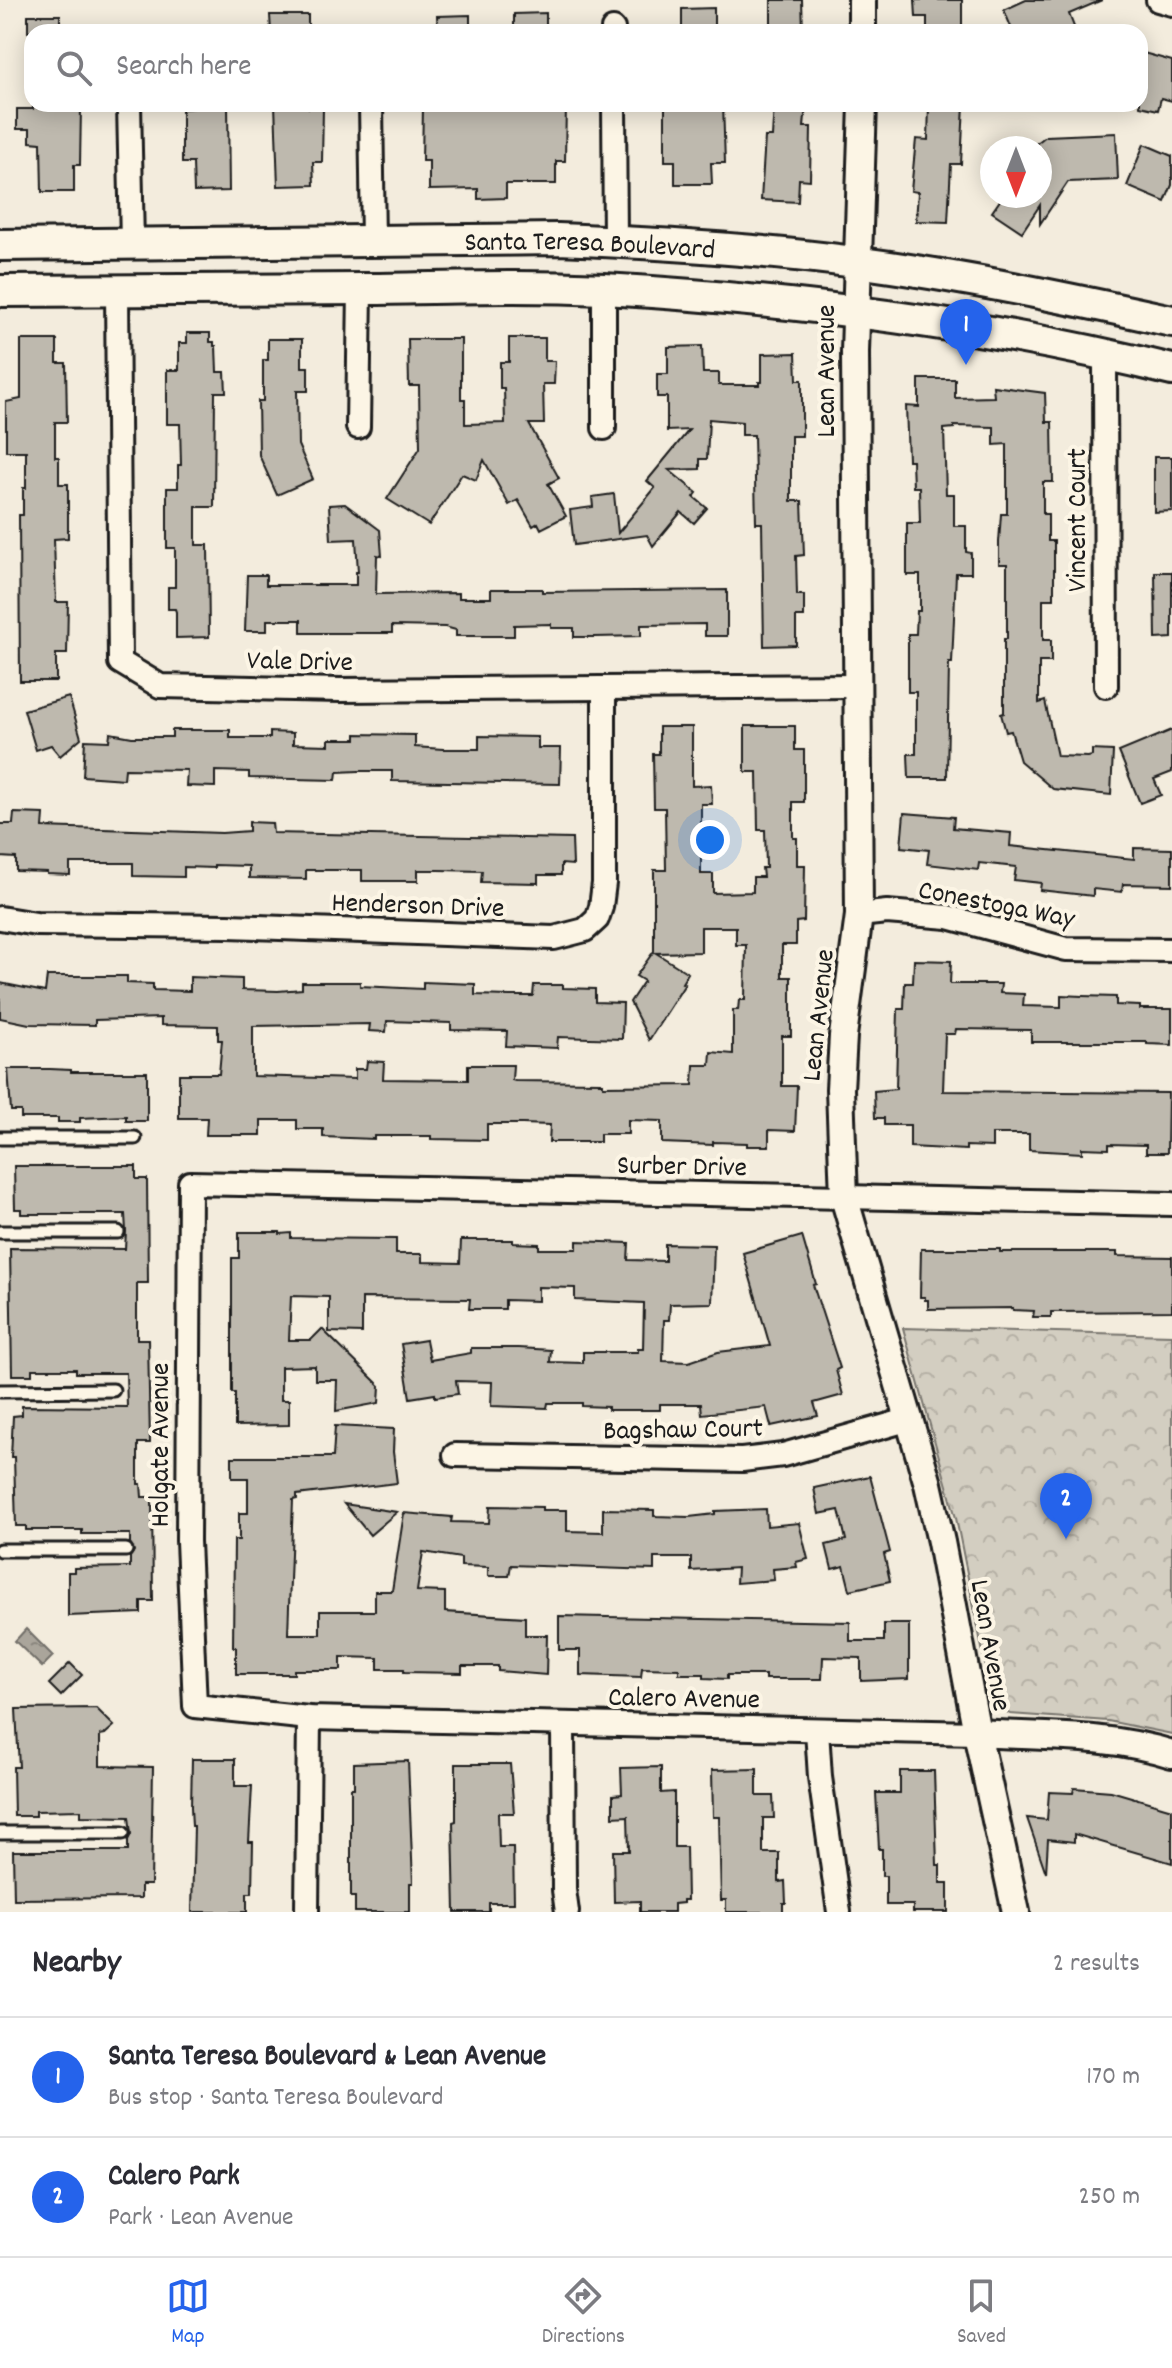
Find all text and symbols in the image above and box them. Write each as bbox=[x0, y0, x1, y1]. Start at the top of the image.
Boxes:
search box bbox=[24, 24, 1148, 112]
icon: search bbox=[52, 46, 96, 90]
text: Search here bbox=[116, 47, 252, 90]
north arrow bbox=[980, 136, 1052, 208]
street label: Santa Teresa Boulevard bbox=[464, 224, 716, 273]
pin: 1 bbox=[940, 299, 992, 365]
street label: Lean Avenue bbox=[809, 305, 849, 437]
street label: Vincent Court bbox=[1060, 448, 1100, 592]
street label: Vale Drive bbox=[247, 643, 353, 685]
your location bbox=[690, 820, 730, 860]
street label: Conestoga Way bbox=[914, 872, 1078, 942]
street label: Henderson Drive bbox=[331, 885, 505, 931]
street label: Lean Avenue bbox=[794, 947, 848, 1084]
street label: Surber Drive bbox=[617, 1148, 747, 1190]
street label: Holgate Avenue bbox=[143, 1363, 183, 1527]
street label: Bagshaw Court bbox=[603, 1411, 763, 1453]
pin: 2 bbox=[1040, 1473, 1092, 1539]
street label: Lean Avenue bbox=[957, 1577, 1019, 1715]
street label: Calero Avenue bbox=[608, 1680, 760, 1722]
text: Nearby bbox=[32, 1940, 121, 1989]
text: 2 results bbox=[1053, 1946, 1140, 1983]
text: Santa Teresa Boulevard & Lean Avenue bbox=[108, 2037, 546, 2080]
text: 1 bbox=[55, 2059, 61, 2096]
text: 170 m bbox=[1086, 2059, 1140, 2096]
text: Bus stop · Santa Teresa Boulevard bbox=[108, 2080, 443, 2117]
text: Calero Park bbox=[108, 2157, 240, 2200]
text: 2 bbox=[52, 2179, 64, 2216]
text: 250 m bbox=[1079, 2179, 1140, 2216]
text: Park · Lean Avenue bbox=[108, 2200, 294, 2237]
tab: Map bbox=[166, 2274, 210, 2353]
tab: Directions bbox=[542, 2274, 625, 2353]
tab: Saved bbox=[957, 2274, 1006, 2353]

